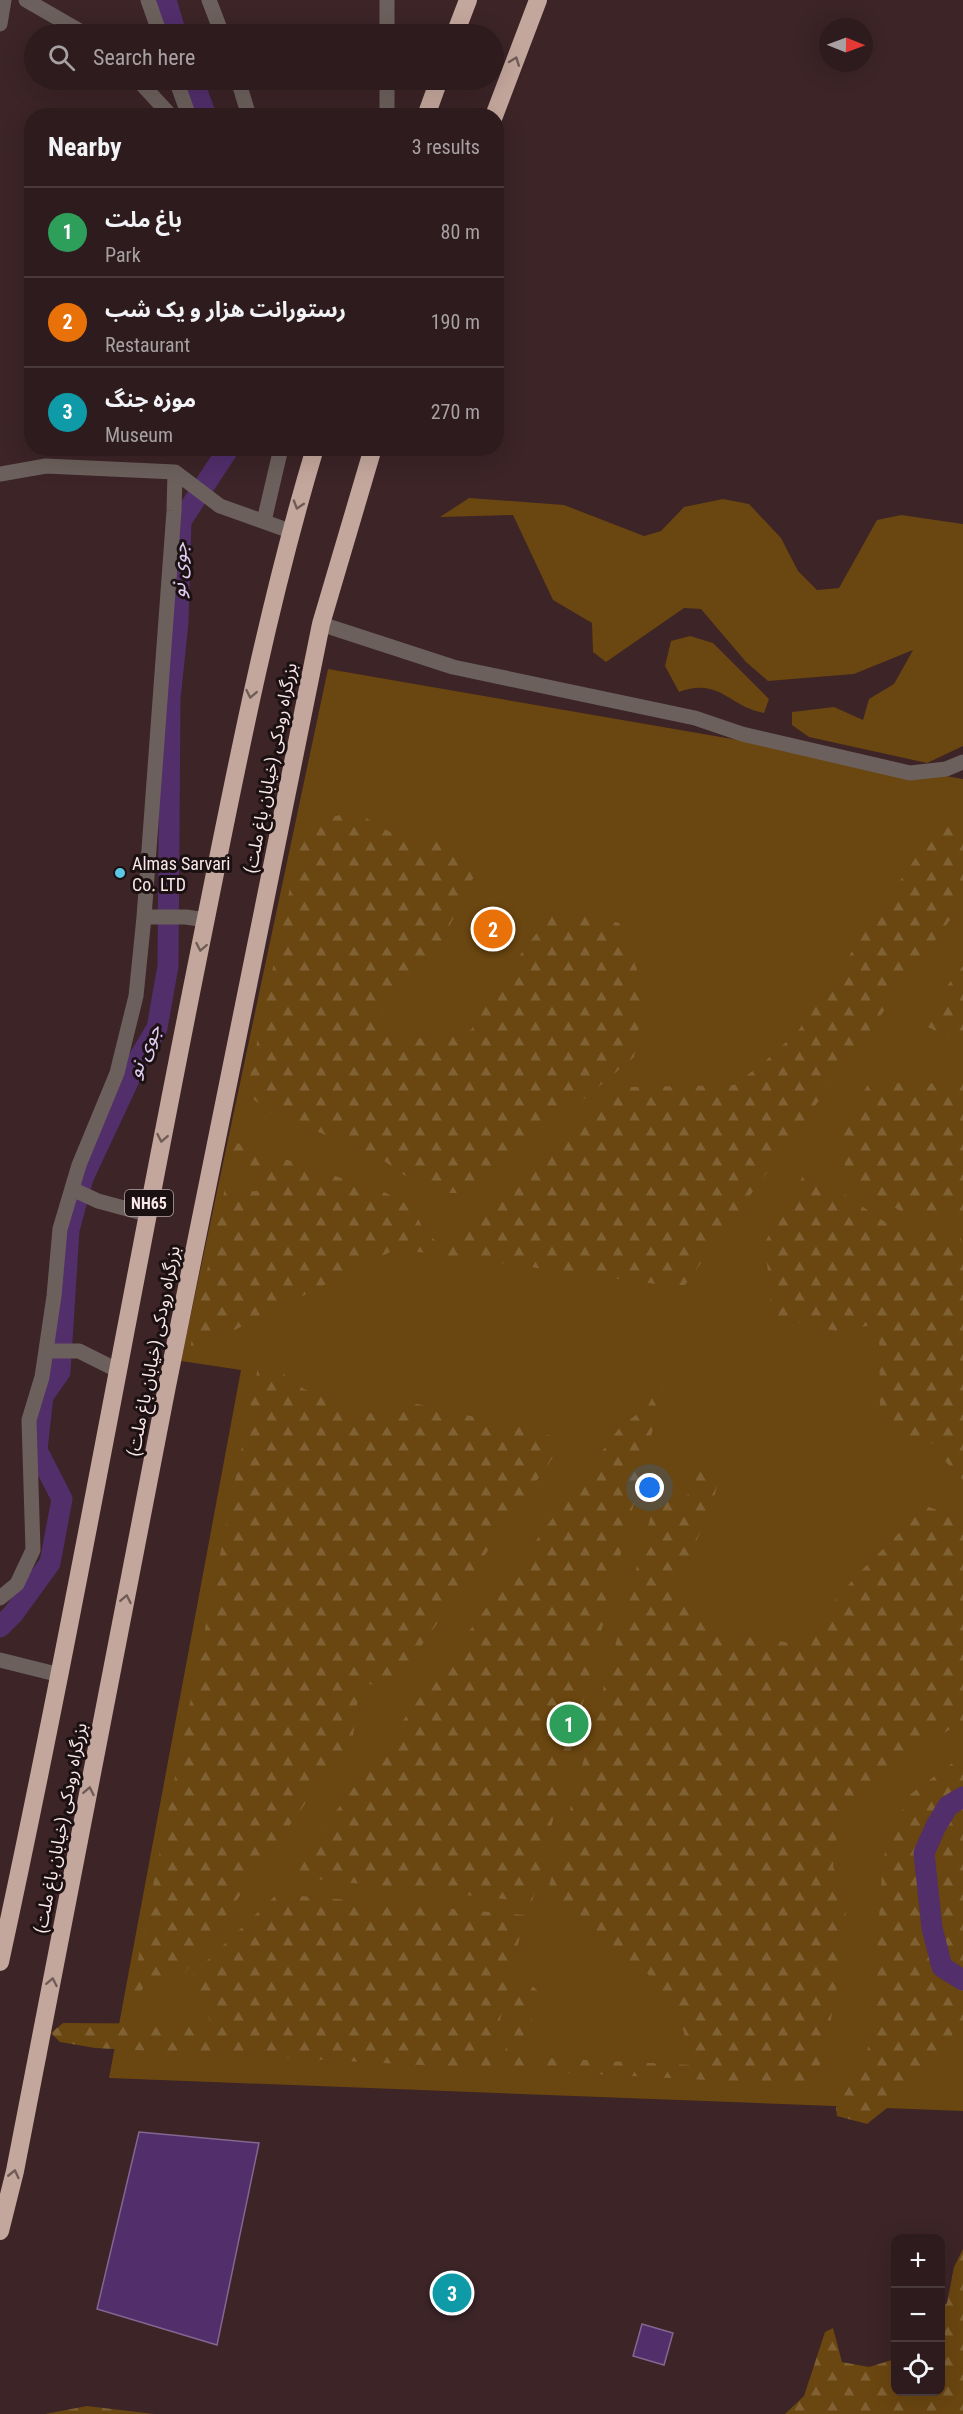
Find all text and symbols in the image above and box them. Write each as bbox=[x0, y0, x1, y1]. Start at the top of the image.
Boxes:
north arrow bbox=[819, 18, 873, 72]
search box bbox=[24, 24, 504, 90]
icon: search bbox=[45, 41, 78, 74]
text: Search here bbox=[93, 45, 195, 70]
one-way arrow bbox=[507, 56, 520, 67]
text: Nearby bbox=[48, 132, 122, 162]
text: 3 results bbox=[412, 135, 480, 159]
text: باغ ملت bbox=[105, 207, 182, 232]
text: 1 bbox=[62, 220, 73, 244]
text: 80 m bbox=[441, 220, 480, 244]
text: Park bbox=[105, 243, 141, 267]
text: رستورانت هزار و یک شب bbox=[105, 297, 346, 322]
text: 2 bbox=[62, 310, 73, 334]
text: 190 m bbox=[431, 310, 480, 334]
text: Restaurant bbox=[105, 333, 190, 357]
text: موزه جنگ bbox=[105, 387, 196, 412]
text: 3 bbox=[62, 400, 73, 424]
text: 270 m bbox=[431, 400, 480, 424]
text: Museum bbox=[105, 423, 173, 447]
one-way arrow bbox=[293, 499, 305, 509]
water label: جوی نو bbox=[166, 541, 192, 598]
street label: بزرگراه رودکی (خیابان باغ ملت) bbox=[239, 661, 305, 876]
one-way arrow bbox=[245, 688, 258, 698]
place label: Almas Sarvari Co. LTD bbox=[132, 853, 230, 895]
marker: Almas Sarvari Co. LTD bbox=[113, 866, 127, 880]
pin: 2 bbox=[474, 906, 512, 952]
one-way arrow bbox=[195, 941, 208, 951]
water label: جوی نو bbox=[122, 1020, 166, 1081]
one-way arrow bbox=[156, 1133, 169, 1143]
road number: NH65 bbox=[125, 1190, 173, 1216]
street label: بزرگراه رودکی (خیابان باغ ملت) bbox=[122, 1244, 188, 1459]
your location bbox=[635, 1473, 664, 1502]
one-way arrow bbox=[119, 1595, 132, 1605]
pin: 1 bbox=[550, 1702, 588, 1746]
street label: بزرگراه رودکی (خیابان باغ ملت) bbox=[29, 1721, 95, 1936]
one-way arrow bbox=[82, 1786, 95, 1796]
one-way arrow bbox=[45, 1978, 58, 1988]
one-way arrow bbox=[6, 2169, 19, 2179]
map controls bbox=[891, 2234, 945, 2396]
button: + bbox=[891, 2234, 945, 2288]
pin: 3 bbox=[432, 2270, 472, 2316]
button: − bbox=[891, 2288, 945, 2342]
button: locate bbox=[891, 2342, 945, 2396]

